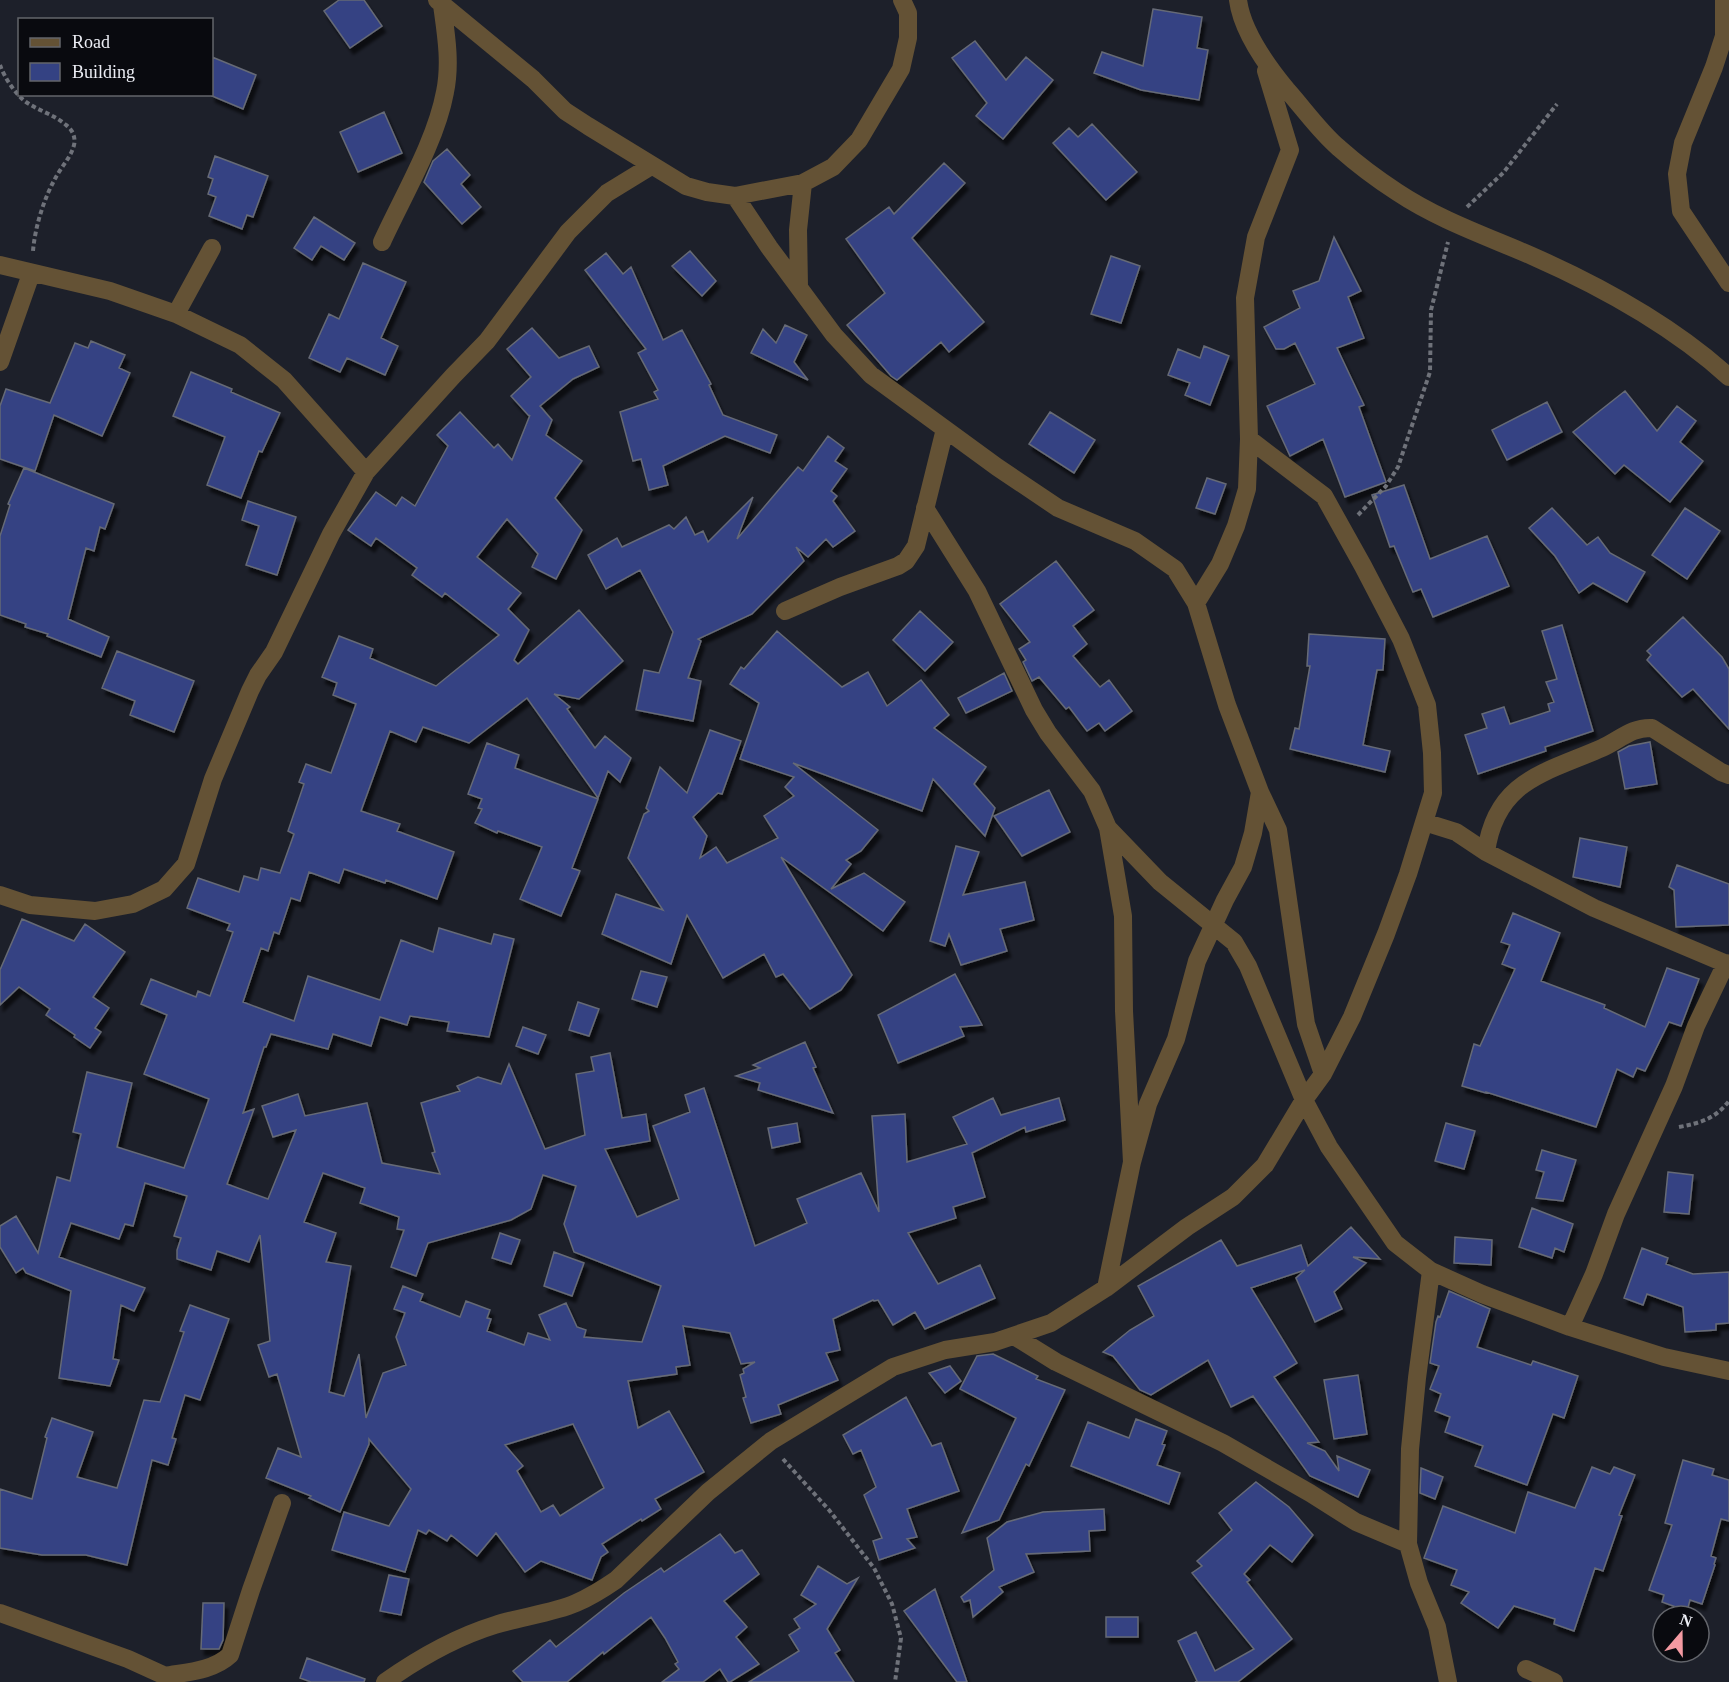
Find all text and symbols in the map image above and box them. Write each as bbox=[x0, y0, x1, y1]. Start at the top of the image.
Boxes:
legend bbox=[18, 18, 213, 96]
text: Road bbox=[72, 32, 110, 52]
text: Building bbox=[72, 62, 135, 82]
north arrow bbox=[1651, 1604, 1711, 1664]
text: N bbox=[1678, 1610, 1695, 1630]

